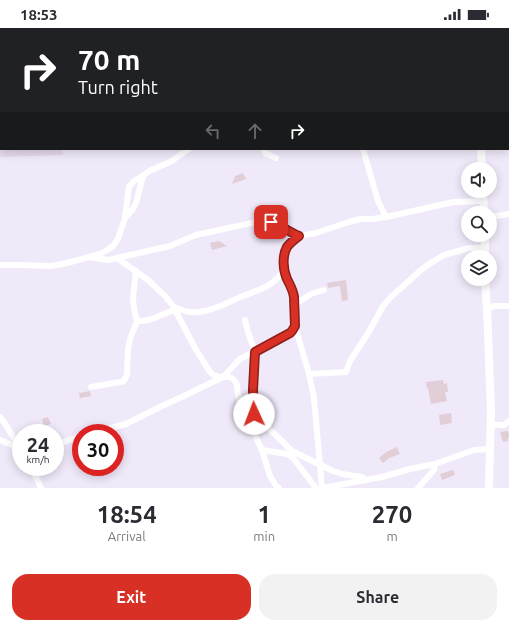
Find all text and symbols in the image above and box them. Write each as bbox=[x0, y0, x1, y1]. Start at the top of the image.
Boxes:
text: 18:53 bbox=[20, 6, 58, 23]
icon: right bbox=[12, 44, 64, 96]
text: 70 m bbox=[78, 44, 140, 75]
text: Turn right bbox=[78, 77, 158, 97]
icon: left bbox=[202, 120, 224, 142]
icon: ahead bbox=[244, 120, 266, 142]
icon: right bbox=[286, 120, 308, 142]
map controls bbox=[461, 162, 497, 286]
button: sound bbox=[461, 162, 497, 198]
pin bbox=[254, 205, 288, 239]
button: search bbox=[461, 206, 497, 242]
icon: arrive bbox=[260, 211, 282, 233]
button: layers bbox=[461, 250, 497, 286]
position arrow bbox=[233, 393, 275, 435]
speed limit sign: 30 bbox=[72, 424, 124, 476]
text: 24 bbox=[27, 433, 49, 456]
text: km/h bbox=[26, 454, 50, 465]
text: 18:54 bbox=[97, 501, 157, 528]
text: 1 bbox=[257, 501, 271, 528]
text: 270 bbox=[372, 501, 412, 528]
text: Arrival bbox=[108, 529, 146, 543]
text: min bbox=[253, 529, 275, 543]
text: m bbox=[386, 529, 398, 543]
button: Exit bbox=[12, 574, 251, 620]
button: Share bbox=[259, 574, 497, 620]

